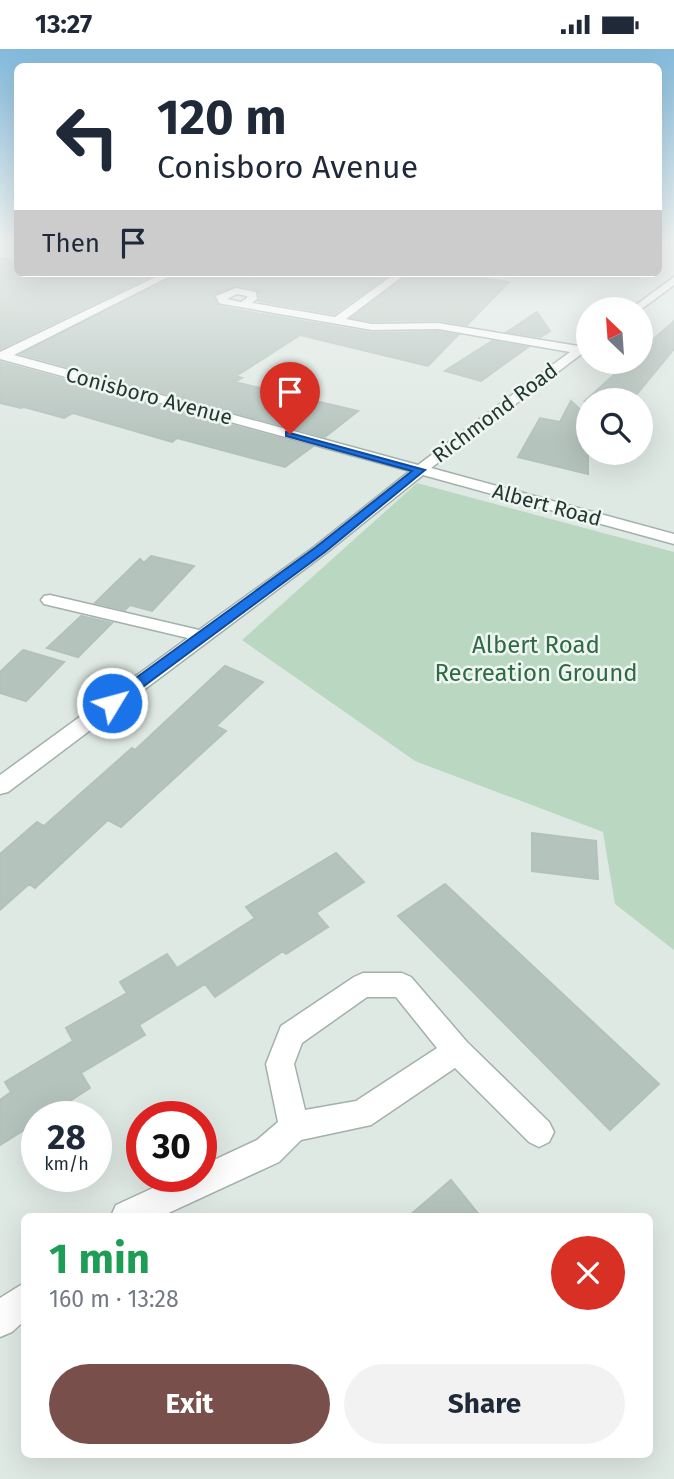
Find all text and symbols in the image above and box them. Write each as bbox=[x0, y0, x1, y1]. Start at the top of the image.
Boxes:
text: 13:27 bbox=[35, 9, 92, 40]
text: 120 m bbox=[157, 88, 287, 147]
icon: left bbox=[42, 91, 133, 182]
text: Conisboro Avenue bbox=[157, 148, 418, 186]
icon: arrive bbox=[114, 224, 152, 262]
text: Then bbox=[42, 228, 100, 259]
north arrow bbox=[576, 297, 653, 375]
map controls bbox=[576, 297, 653, 465]
street label: Richmond Road bbox=[427, 357, 563, 469]
street label: Conisboro Avenue bbox=[63, 361, 235, 431]
pin bbox=[260, 362, 320, 434]
icon: arrive bbox=[271, 373, 309, 411]
button: search bbox=[576, 388, 653, 465]
street label: Albert Road bbox=[490, 478, 604, 532]
park label: Albert Road Recreation Ground bbox=[434, 631, 638, 687]
position arrow bbox=[75, 666, 149, 740]
speed limit sign: 30 bbox=[126, 1101, 217, 1192]
text: 28 bbox=[47, 1116, 86, 1158]
text: km/h bbox=[44, 1153, 89, 1175]
text: 1 min bbox=[49, 1234, 150, 1284]
button: close bbox=[551, 1236, 625, 1310]
text: 160 m · 13:28 bbox=[49, 1285, 179, 1313]
button: Exit bbox=[49, 1364, 330, 1444]
button: Share bbox=[344, 1364, 625, 1444]

